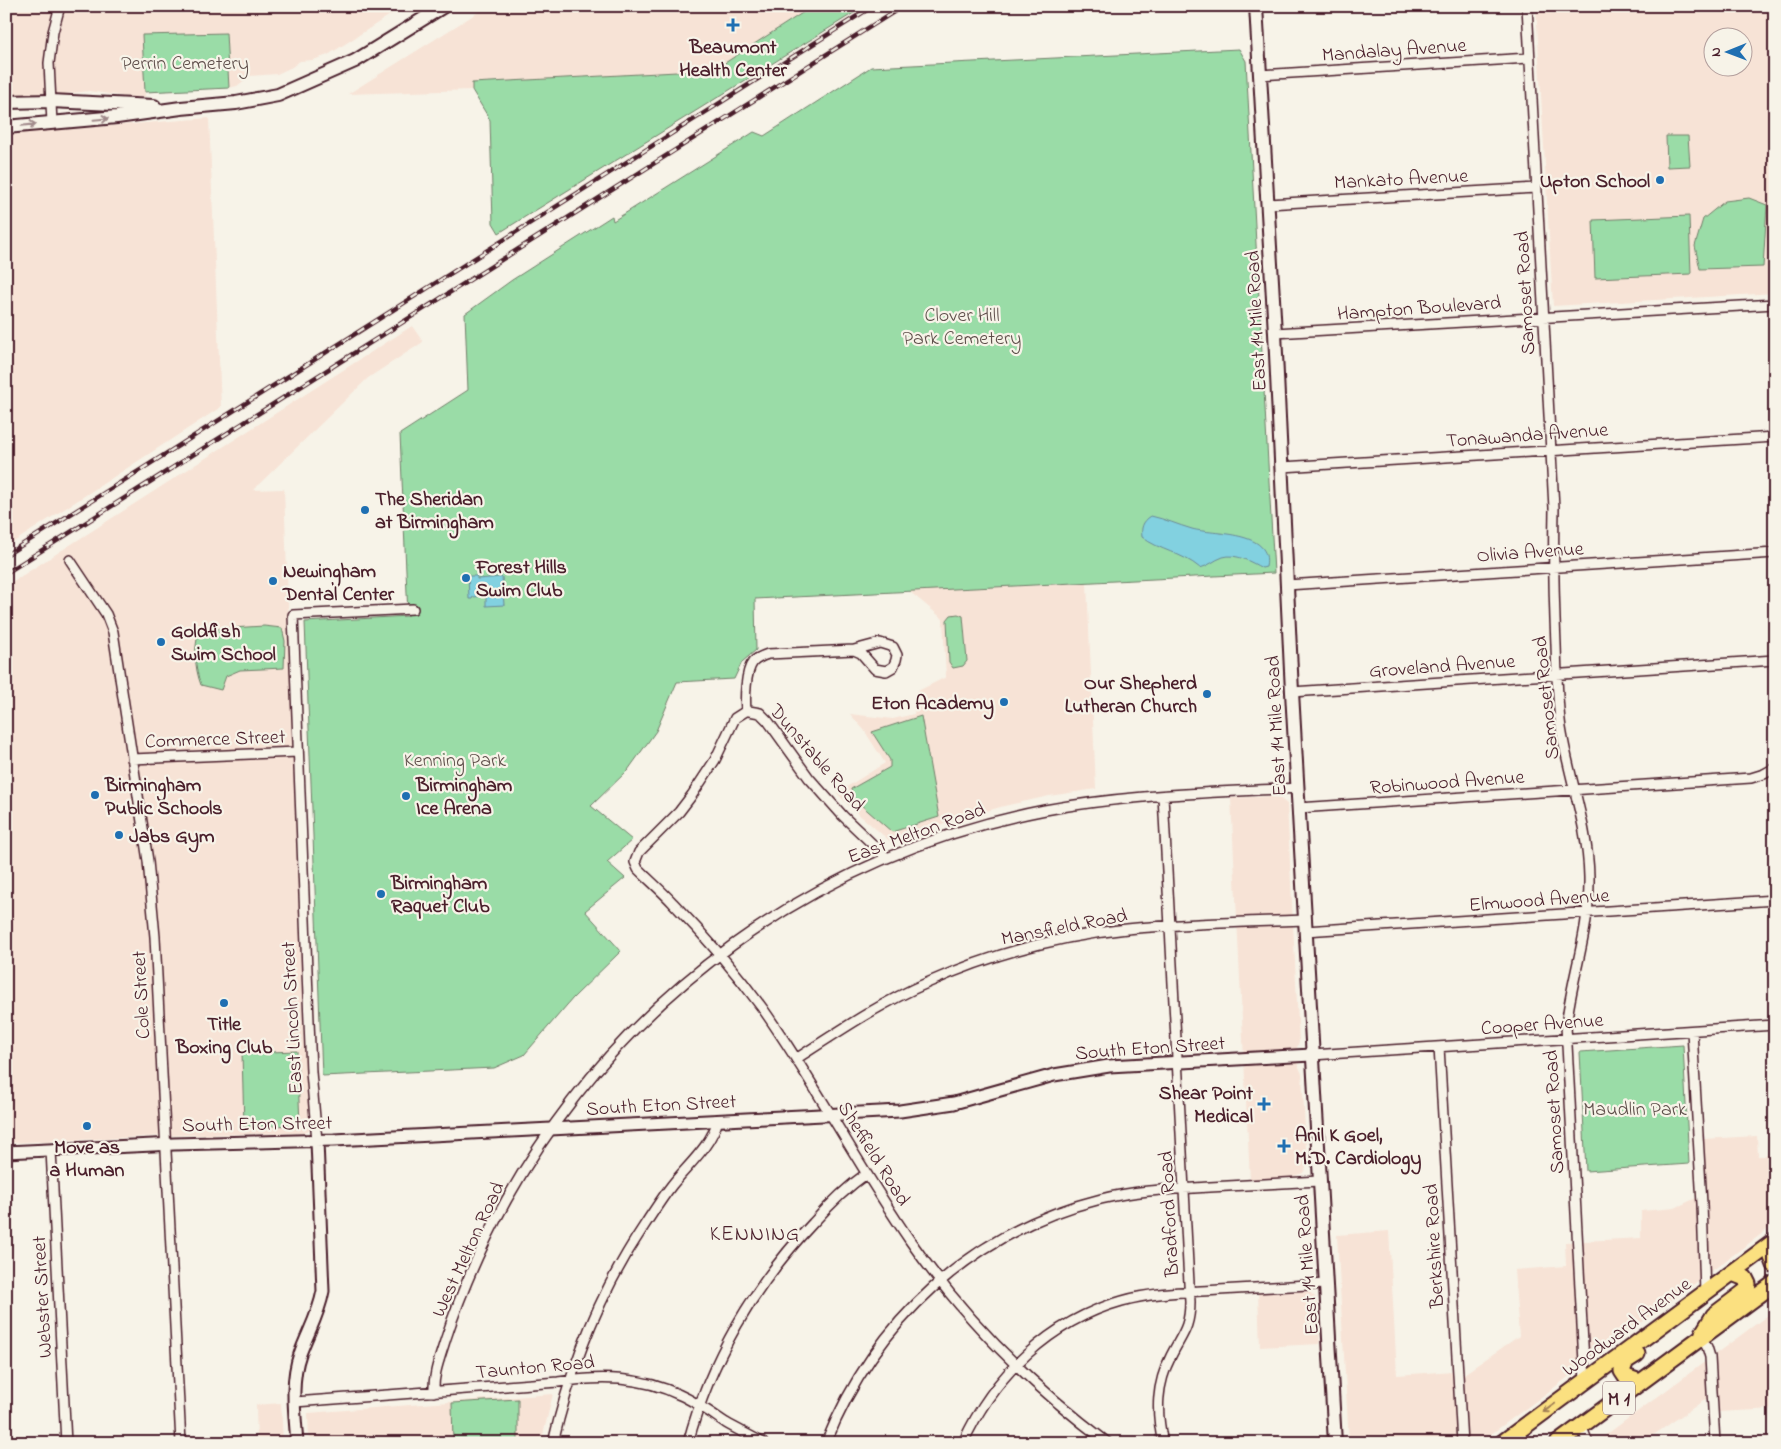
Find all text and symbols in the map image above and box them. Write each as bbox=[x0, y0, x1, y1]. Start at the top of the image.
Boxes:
marker: Beaumont Health Center bbox=[726, 18, 740, 32]
north arrow bbox=[1704, 28, 1754, 78]
street label: Mandalay Avenue bbox=[1321, 32, 1468, 71]
place label: Beaumont Health Center bbox=[679, 34, 788, 86]
text: N bbox=[1706, 47, 1727, 57]
park label: Perrin Cemetery bbox=[121, 50, 249, 79]
one-way arrow bbox=[92, 114, 108, 123]
one-way arrow bbox=[21, 120, 37, 130]
street label: Mankato Avenue bbox=[1333, 163, 1469, 198]
place label: Upton School bbox=[1540, 168, 1650, 197]
marker: Upton School bbox=[1654, 174, 1666, 186]
street label: Samoset Road bbox=[1509, 230, 1544, 356]
street label: East 14 Mile Road bbox=[1239, 250, 1276, 392]
street label: Hampton Boulevard bbox=[1336, 289, 1502, 330]
park label: Clover Hill Park Cemetery bbox=[903, 302, 1021, 354]
street label: Tonawanda Avenue bbox=[1445, 416, 1609, 457]
place label: The Sheridan at Birmingham bbox=[375, 486, 494, 539]
marker: The Sheridan at Birmingham bbox=[359, 504, 371, 516]
street label: Olivia Avenue bbox=[1476, 535, 1585, 572]
place label: Forest Hills Swim Club bbox=[475, 554, 567, 606]
place label: Newingham Dental Center bbox=[282, 558, 395, 610]
marker: Forest Hills Swim Club bbox=[460, 572, 472, 584]
marker: Newingham Dental Center bbox=[267, 575, 279, 587]
place label: Goldfish Swim School bbox=[171, 618, 276, 670]
street label: Samoset Road bbox=[1527, 635, 1568, 761]
marker: Goldfish Swim School bbox=[155, 636, 167, 648]
street label: Groveland Avenue bbox=[1368, 648, 1516, 687]
street label: East 14 Mile Road bbox=[1259, 655, 1296, 797]
place label: Our Shepherd Lutheran Church bbox=[1065, 670, 1198, 722]
marker: Our Shepherd Lutheran Church bbox=[1201, 688, 1213, 700]
place label: Eton Academy bbox=[871, 690, 994, 720]
marker: Eton Academy bbox=[998, 696, 1010, 708]
street label: Dunstable Road bbox=[760, 698, 871, 819]
street label: Commerce Street bbox=[144, 724, 286, 757]
park label: Kenning Park bbox=[404, 747, 506, 777]
street label: Robinwood Avenue bbox=[1369, 764, 1525, 803]
place label: Birmingham Public Schools bbox=[104, 772, 223, 824]
place label: Birmingham Ice Arena bbox=[415, 772, 513, 824]
marker: Birmingham Public Schools bbox=[89, 789, 101, 801]
marker: Birmingham Ice Arena bbox=[400, 790, 412, 802]
street label: East Melton Road bbox=[844, 796, 990, 873]
place label: Jabs Gym bbox=[129, 823, 215, 853]
marker: Jabs Gym bbox=[113, 829, 125, 841]
place label: Birmingham Raquet Club bbox=[390, 870, 490, 922]
street label: Elmwood Avenue bbox=[1468, 882, 1610, 921]
marker: Birmingham Raquet Club bbox=[375, 888, 387, 900]
street label: Mansfield Road bbox=[999, 902, 1130, 955]
street label: East Lincoln Street bbox=[275, 940, 312, 1095]
street label: Cole Street bbox=[126, 950, 159, 1040]
marker: Title Boxing Club bbox=[218, 997, 230, 1009]
street label: Cooper Avenue bbox=[1480, 1007, 1604, 1044]
place label: Title Boxing Club bbox=[175, 1011, 273, 1064]
street label: South Eton Street bbox=[1074, 1030, 1226, 1069]
street label: Samoset Road bbox=[1538, 1049, 1573, 1175]
place label: Shear Point Medical bbox=[1159, 1080, 1253, 1132]
street label: South Eton Street bbox=[585, 1088, 737, 1125]
street label: Sheffield Road bbox=[829, 1096, 917, 1212]
park label: Maudlin Park bbox=[1583, 1096, 1687, 1125]
marker: Shear Point Medical bbox=[1257, 1097, 1271, 1111]
street label: South Eton Street bbox=[182, 1110, 333, 1141]
marker: Move as a Human bbox=[81, 1120, 93, 1132]
place label: Anil K Goel, M.D. Cardiology bbox=[1295, 1122, 1421, 1175]
place label: Move as a Human bbox=[50, 1134, 125, 1186]
marker: Anil K Goel, M.D. Cardiology bbox=[1277, 1139, 1291, 1153]
street label: Bradford Road bbox=[1153, 1150, 1188, 1279]
street label: West Melton Road bbox=[425, 1178, 513, 1322]
street label: Berkshire Road bbox=[1418, 1183, 1453, 1310]
street label: East 14 Mile Road bbox=[1289, 1193, 1328, 1336]
district label: KENNING bbox=[710, 1220, 800, 1250]
street label: Webster Street bbox=[26, 1235, 61, 1359]
street label: Woodward Avenue bbox=[1557, 1271, 1698, 1385]
street label: Taunton Road bbox=[475, 1349, 596, 1388]
road number: M 1 bbox=[1603, 1382, 1635, 1415]
one-way arrow bbox=[1542, 1403, 1556, 1413]

